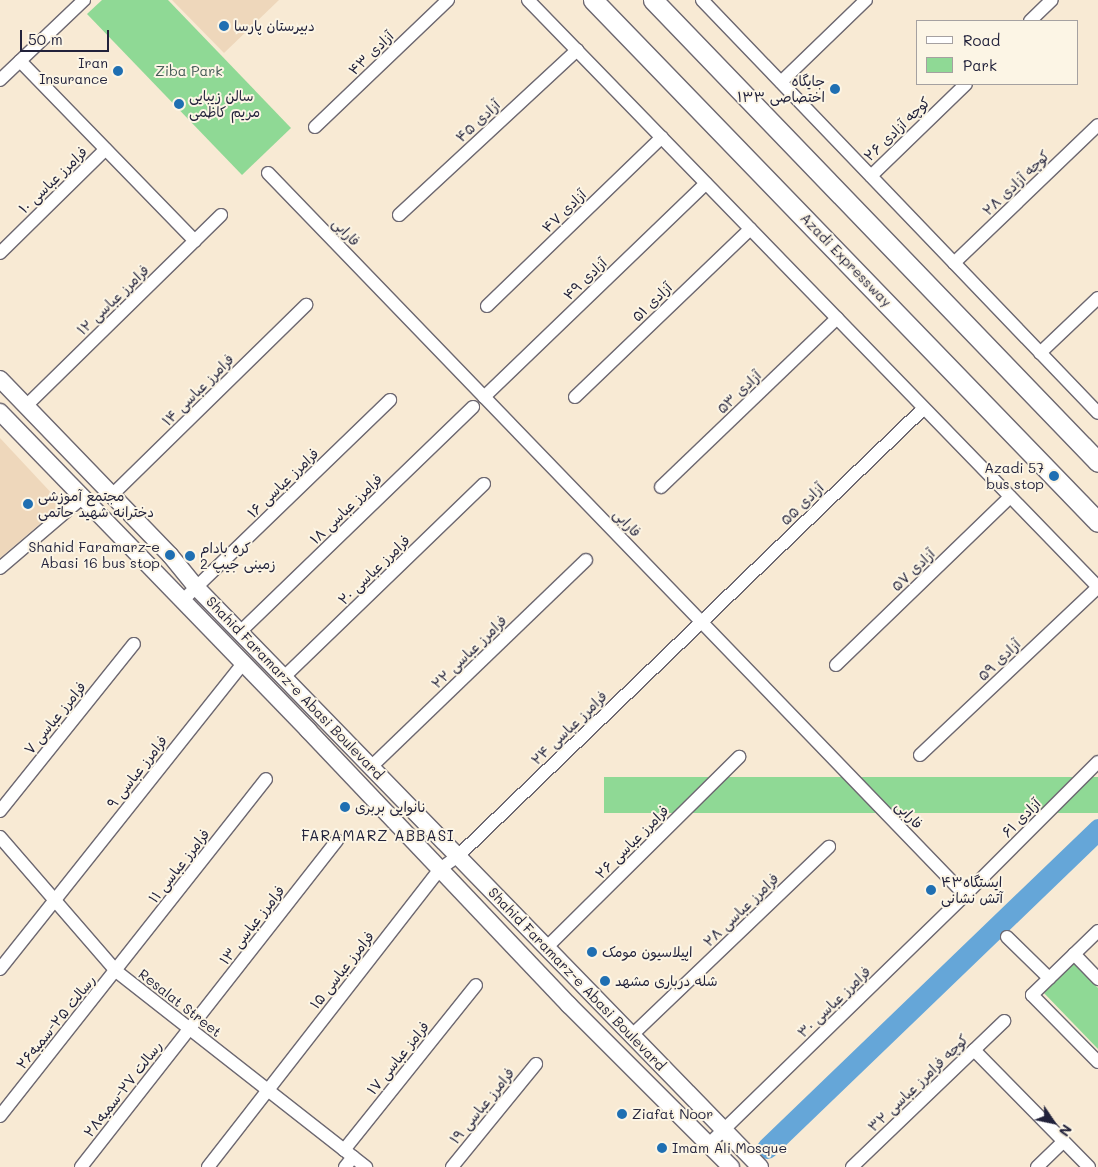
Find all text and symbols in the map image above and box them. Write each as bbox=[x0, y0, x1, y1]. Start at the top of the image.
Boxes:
place label: دبیرستان پارسا bbox=[234, 18, 315, 34]
scale bar bbox=[22, 20, 111, 52]
marker: دبیرستان پارسا bbox=[218, 20, 230, 32]
legend bbox=[916, 20, 1078, 85]
street label: ۴۳ آزادی bbox=[345, 27, 397, 79]
text: 50 m bbox=[28, 29, 63, 49]
text: Road bbox=[963, 30, 1000, 50]
place label: Iran Insurance bbox=[39, 55, 108, 88]
text: Park bbox=[963, 55, 997, 75]
park label: Ziba Park bbox=[155, 63, 223, 79]
marker: Iran Insurance bbox=[112, 65, 124, 77]
place label: جایگاه اختصاصی ۱۳۳ bbox=[737, 73, 825, 105]
marker: جایگاه اختصاصی ۱۳۳ bbox=[829, 83, 841, 95]
place label: سالن زیبایی مریم کاظمی bbox=[189, 88, 260, 120]
street label: کوچه آزادی ۲۶ bbox=[861, 93, 933, 165]
street label: ۴۵ آزادی bbox=[452, 96, 504, 146]
marker: سالن زیبایی مریم کاظمی bbox=[173, 98, 185, 110]
street label: فرامرز عباسی ۱۰ bbox=[15, 143, 91, 217]
street label: کوچه آزادی ۲۸ bbox=[979, 147, 1053, 219]
street label: ۴۷ آزادی bbox=[539, 186, 589, 236]
street label: Azadi Expressway bbox=[797, 210, 895, 310]
street label: فارابی bbox=[329, 215, 363, 249]
street label: ۴۹ آزادی bbox=[560, 254, 610, 304]
street label: فرامرز عباسی ۱۲ bbox=[74, 262, 152, 338]
street label: ۵۱ آزادی bbox=[629, 279, 675, 325]
street label: فرامرز عباسی ۱۴ bbox=[159, 351, 237, 429]
street label: ۵۳ آزادی bbox=[713, 367, 765, 417]
street label: فرامرز عباسی ۱۶ bbox=[244, 445, 322, 521]
place label: Azadi 57 bus stop bbox=[984, 460, 1044, 492]
street label: فرامرز عباسی ۱۸ bbox=[306, 470, 386, 548]
marker: Azadi 57 bus stop bbox=[1048, 470, 1060, 482]
street label: آزادی ۵۵ bbox=[777, 479, 827, 529]
place label: مجتمع آموزشی دخترانه شهید حاتمی bbox=[38, 488, 154, 520]
marker: مجتمع آموزشی دخترانه شهید حاتمی bbox=[22, 498, 34, 510]
street label: فارابی bbox=[610, 506, 644, 540]
street label: فرامرز عباسی ۲۰ bbox=[335, 532, 413, 608]
place label: Shahid Faramarz-e Abasi 16 bus stop bbox=[28, 539, 160, 572]
place label: کره بادام زمینی جیپ 2 bbox=[200, 540, 275, 572]
street label: آزادی ۵۷ bbox=[888, 545, 938, 595]
marker: Shahid Faramarz-e Abasi 16 bus stop bbox=[164, 549, 176, 561]
marker: کره بادام زمینی جیپ 2 bbox=[184, 550, 196, 562]
street label: Shahid Faramarz-e Abasi Boulevard bbox=[203, 593, 387, 783]
street label: فرامرز عباسی ۲۲ bbox=[428, 612, 510, 692]
street label: آزادی ۵۹ bbox=[974, 636, 1024, 684]
street label: فرامرز عباسی ۷ bbox=[21, 678, 89, 758]
street label: فرامرز عباسی ۲۴ bbox=[528, 688, 610, 768]
street label: فرامرز عباسی ۹ bbox=[103, 732, 171, 812]
street label: آزادی ۶۱ bbox=[998, 795, 1044, 841]
street label: فارابی bbox=[892, 798, 926, 832]
place label: نانوایی بربری bbox=[355, 799, 426, 815]
marker: نانوایی بربری bbox=[339, 801, 351, 813]
street label: فرامرز عباسی ۲۶ bbox=[592, 802, 672, 882]
street label: فرامرز عباسی ۱۱ bbox=[145, 826, 213, 906]
district label: FARAMARZ ABBASI bbox=[299, 827, 457, 845]
street label: فرامرز عباسی ۲۸ bbox=[700, 870, 782, 950]
place label: ایستگاه۴۳ آتش نشانی bbox=[941, 874, 1003, 906]
street label: فرامرز عباسی ۱۳ bbox=[216, 882, 288, 968]
street label: Shahid Faramarz-e Abasi Boulevard bbox=[485, 884, 669, 1074]
marker: ایستگاه۴۳ آتش نشانی bbox=[925, 884, 937, 896]
street label: فرامرز عباسی ۱۵ bbox=[307, 928, 377, 1012]
place label: اپیلاسیون مومک bbox=[602, 944, 692, 960]
marker: اپیلاسیون مومک bbox=[586, 946, 598, 958]
street label: فرامرز عباسی ۳۰ bbox=[794, 963, 874, 1041]
street label: Resalat Street bbox=[135, 965, 225, 1041]
street label: رسالت ۲۵-سمیه۲۶ bbox=[13, 972, 99, 1072]
place label: شله درباری مشهد bbox=[615, 973, 718, 989]
marker: شله درباری مشهد bbox=[599, 975, 611, 987]
street label: فرامز عباسی ۱۷ bbox=[363, 1018, 433, 1098]
street label: کوچه فرامرز عباسی ۳۲ bbox=[864, 1031, 972, 1135]
street label: رسالت ۲۷-سمیه۲۸ bbox=[80, 1038, 166, 1140]
street label: فرامرز عباسی ۱۹ bbox=[446, 1065, 518, 1147]
north arrow bbox=[1028, 1097, 1078, 1147]
place label: Ziafat Noor bbox=[632, 1106, 713, 1122]
marker: Ziafat Noor bbox=[616, 1108, 628, 1120]
text: N bbox=[1055, 1121, 1077, 1140]
place label: Imam Ali Mosque bbox=[672, 1140, 787, 1156]
marker: Imam Ali Mosque bbox=[656, 1142, 668, 1154]

